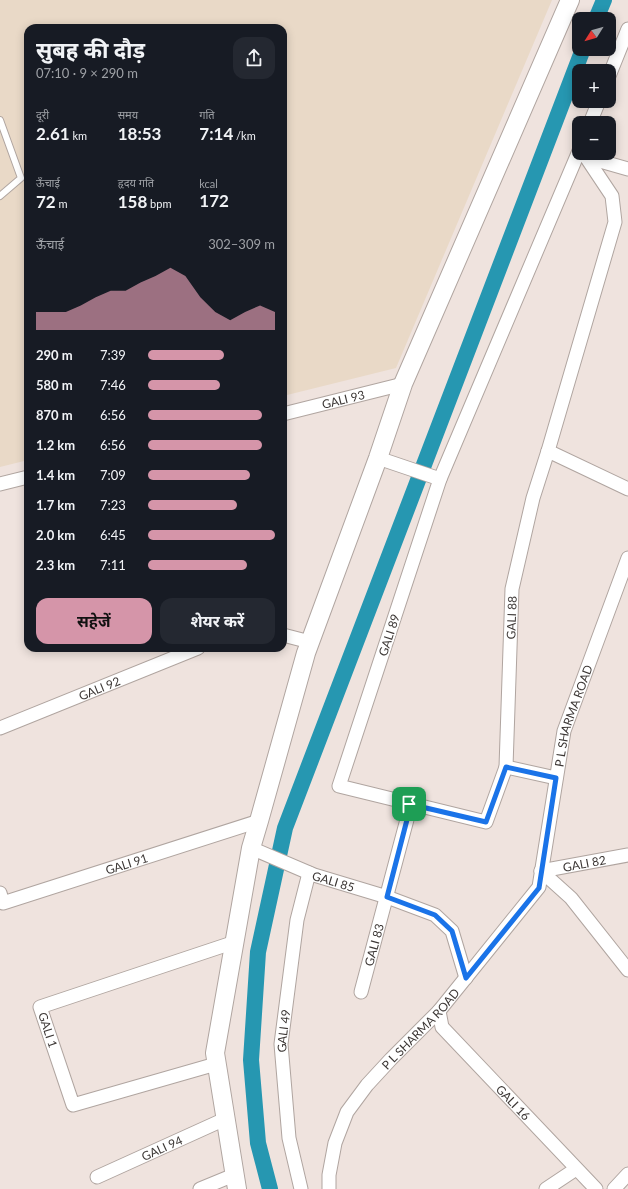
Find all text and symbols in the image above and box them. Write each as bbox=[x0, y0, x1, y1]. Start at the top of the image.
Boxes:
north arrow bbox=[572, 12, 616, 56]
map controls bbox=[572, 12, 616, 160]
text: सुबह की दौड़ bbox=[36, 36, 145, 63]
button: share bbox=[233, 37, 275, 79]
button: + bbox=[572, 64, 616, 108]
text: 07:10 · 9 × 290 m bbox=[36, 65, 138, 81]
text: दूरी bbox=[36, 108, 49, 121]
text: समय bbox=[118, 108, 138, 121]
text: गति bbox=[199, 108, 215, 121]
button: − bbox=[572, 116, 616, 160]
text: 2.61 bbox=[36, 123, 70, 144]
text: 18:53 bbox=[118, 123, 161, 144]
text: 7:14 bbox=[199, 123, 233, 144]
text: km bbox=[70, 129, 87, 142]
text: /km bbox=[233, 129, 256, 142]
text: ऊँचाई bbox=[36, 176, 60, 189]
text: हृदय गति bbox=[118, 176, 154, 189]
text: kcal bbox=[199, 177, 218, 190]
text: 172 bbox=[199, 190, 229, 211]
text: 72 bbox=[36, 191, 56, 212]
text: 158 bbox=[118, 191, 147, 212]
text: m bbox=[56, 197, 68, 210]
text: bpm bbox=[147, 197, 171, 210]
text: ऊँचाई bbox=[36, 236, 64, 252]
text: 302–309 m bbox=[208, 236, 275, 252]
text: 290 m bbox=[36, 347, 73, 363]
text: 7:39 bbox=[100, 347, 126, 363]
text: 580 m bbox=[36, 377, 73, 393]
text: 7:46 bbox=[100, 377, 126, 393]
street label: GALI 93 bbox=[320, 386, 366, 412]
text: 870 m bbox=[36, 407, 73, 423]
text: 6:56 bbox=[100, 407, 126, 423]
text: 1.2 km bbox=[36, 437, 75, 453]
text: 6:56 bbox=[100, 437, 126, 453]
text: 1.4 km bbox=[36, 467, 75, 483]
text: 7:09 bbox=[100, 467, 126, 483]
text: 1.7 km bbox=[36, 497, 75, 513]
text: 7:23 bbox=[100, 497, 126, 513]
text: 2.0 km bbox=[36, 527, 75, 543]
text: 6:45 bbox=[100, 527, 126, 543]
text: 2.3 km bbox=[36, 557, 75, 573]
text: 7:11 bbox=[100, 557, 126, 573]
street label: GALI 88 bbox=[503, 596, 519, 640]
button: सहेजें bbox=[36, 598, 152, 644]
button: शेयर करें bbox=[160, 598, 275, 644]
street label: GALI 89 bbox=[375, 612, 403, 658]
street label: P L SHARMA ROAD bbox=[551, 663, 595, 768]
street label: GALI 92 bbox=[76, 673, 122, 703]
pin bbox=[392, 787, 426, 821]
icon: arrive bbox=[398, 793, 420, 815]
street label: GALI 91 bbox=[103, 850, 149, 877]
street label: GALI 82 bbox=[562, 852, 607, 874]
street label: GALI 85 bbox=[311, 867, 357, 894]
street label: GALI 83 bbox=[361, 922, 386, 968]
street label: P L SHARMA ROAD bbox=[378, 985, 462, 1072]
street label: GALI 49 bbox=[273, 1008, 293, 1053]
street label: GALI 1 bbox=[35, 1010, 61, 1050]
street label: GALI 16 bbox=[493, 1081, 534, 1123]
street label: GALI 94 bbox=[139, 1132, 185, 1163]

